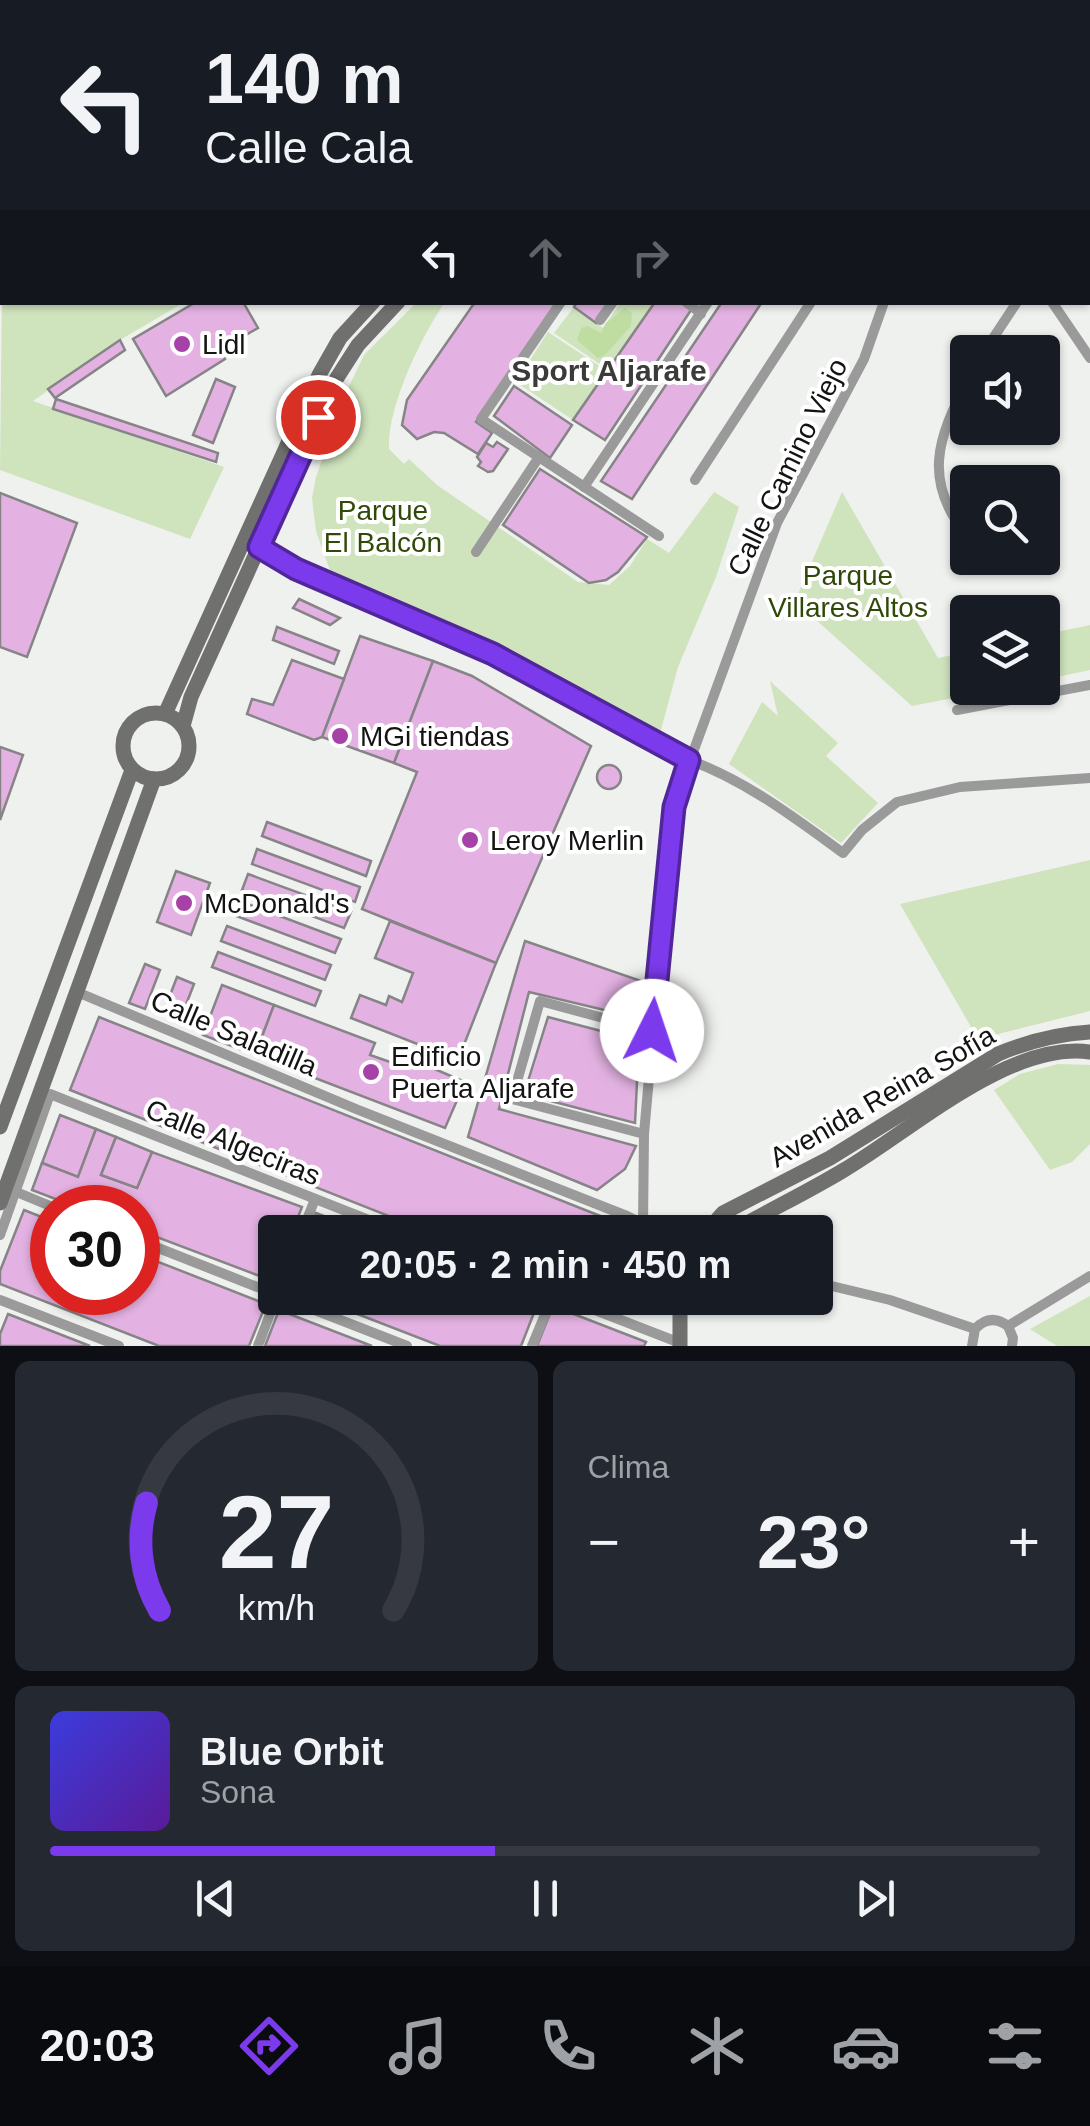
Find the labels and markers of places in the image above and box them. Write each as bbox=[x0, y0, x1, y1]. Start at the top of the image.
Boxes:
place label: Lidl bbox=[202, 329, 246, 360]
marker: Lidl bbox=[171, 333, 193, 355]
pin bbox=[276, 375, 361, 460]
place label: MGi tiendas bbox=[360, 721, 509, 752]
marker: MGi tiendas bbox=[329, 725, 351, 747]
place label: Leroy Merlin bbox=[490, 825, 644, 856]
marker: Leroy Merlin bbox=[459, 829, 481, 851]
place label: McDonald's bbox=[204, 888, 349, 919]
marker: McDonald's bbox=[173, 892, 195, 914]
place label: Edificio Puerta Aljarafe bbox=[391, 1041, 575, 1104]
marker: Edificio Puerta Aljarafe bbox=[360, 1061, 382, 1083]

